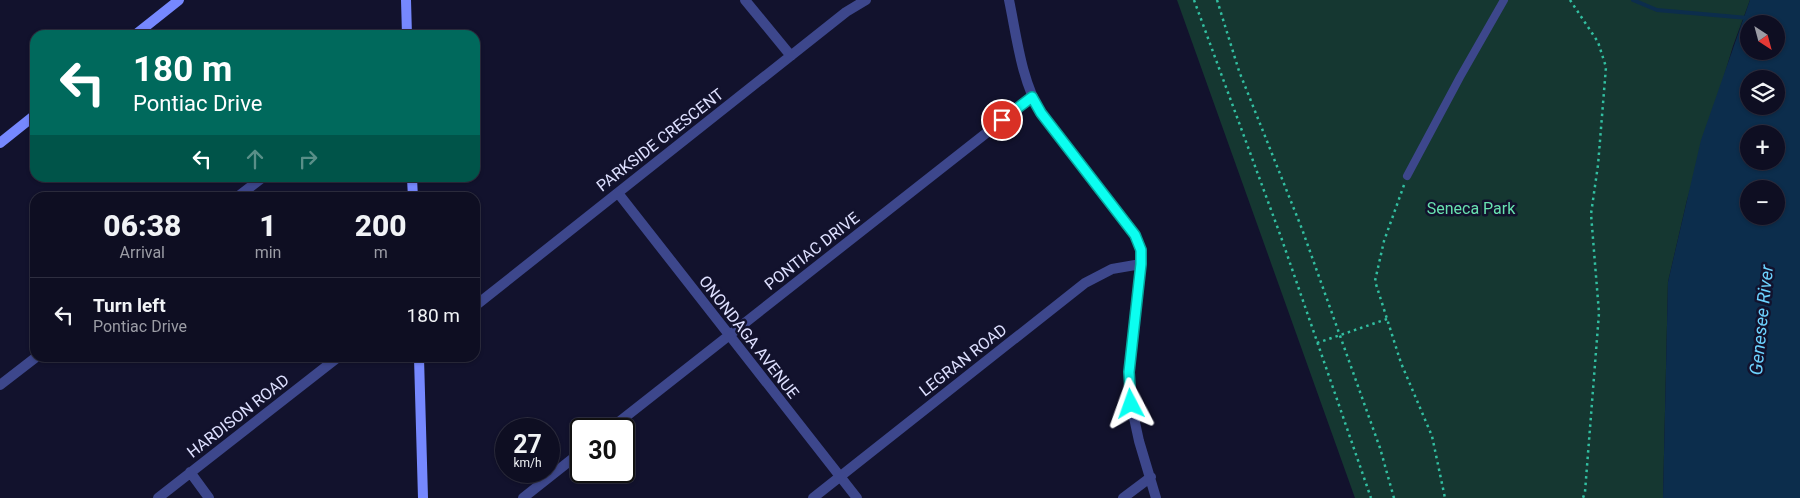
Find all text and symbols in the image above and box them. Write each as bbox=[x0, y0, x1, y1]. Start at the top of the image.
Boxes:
north arrow bbox=[1740, 15, 1785, 60]
map controls bbox=[1740, 15, 1785, 225]
text: 180 m bbox=[133, 49, 232, 90]
icon: left bbox=[50, 50, 115, 115]
button: layers bbox=[1740, 70, 1785, 115]
street label: PARKSIDE CRESCENT bbox=[593, 84, 728, 195]
text: Pontiac Drive bbox=[133, 91, 262, 116]
pin bbox=[981, 99, 1023, 141]
icon: arrive bbox=[988, 106, 1016, 134]
button: + bbox=[1740, 125, 1785, 170]
icon: left bbox=[188, 145, 216, 173]
icon: ahead bbox=[241, 145, 269, 173]
icon: right bbox=[294, 145, 322, 173]
button: − bbox=[1740, 180, 1785, 225]
park label: Seneca Park bbox=[1427, 199, 1516, 218]
text: 06:38 bbox=[103, 208, 181, 243]
text: 1 bbox=[259, 208, 277, 243]
text: 200 bbox=[355, 208, 407, 243]
street label: PONTIAC DRIVE bbox=[761, 208, 863, 294]
text: Arrival bbox=[120, 243, 165, 262]
text: min bbox=[255, 243, 281, 262]
text: m bbox=[374, 243, 388, 262]
water label: Genesee River bbox=[1745, 263, 1777, 376]
street label: ONONDAGA AVENUE bbox=[695, 272, 803, 402]
text: Turn left bbox=[93, 294, 166, 317]
icon: left bbox=[50, 301, 78, 329]
text: 180 m bbox=[407, 304, 460, 327]
text: Pontiac Drive bbox=[93, 317, 187, 336]
street label: LEGRAN ROAD bbox=[915, 320, 1011, 400]
street label: HARDISON ROAD bbox=[183, 370, 293, 462]
position arrow bbox=[1104, 377, 1156, 429]
speed limit sign: 30 bbox=[570, 418, 635, 483]
text: 27 bbox=[513, 430, 542, 459]
text: km/h bbox=[513, 456, 542, 470]

